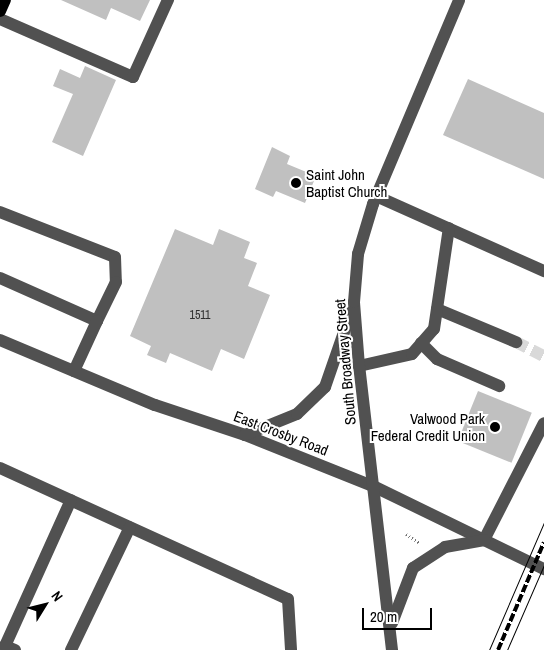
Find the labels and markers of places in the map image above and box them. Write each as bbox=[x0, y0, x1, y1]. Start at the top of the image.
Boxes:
place label: Saint John Baptist Church bbox=[306, 165, 387, 200]
marker: Saint John Baptist Church bbox=[290, 177, 302, 189]
place label: Valwood Park Federal Credit Union bbox=[371, 409, 485, 444]
marker: Valwood Park Federal Credit Union bbox=[489, 421, 501, 433]

